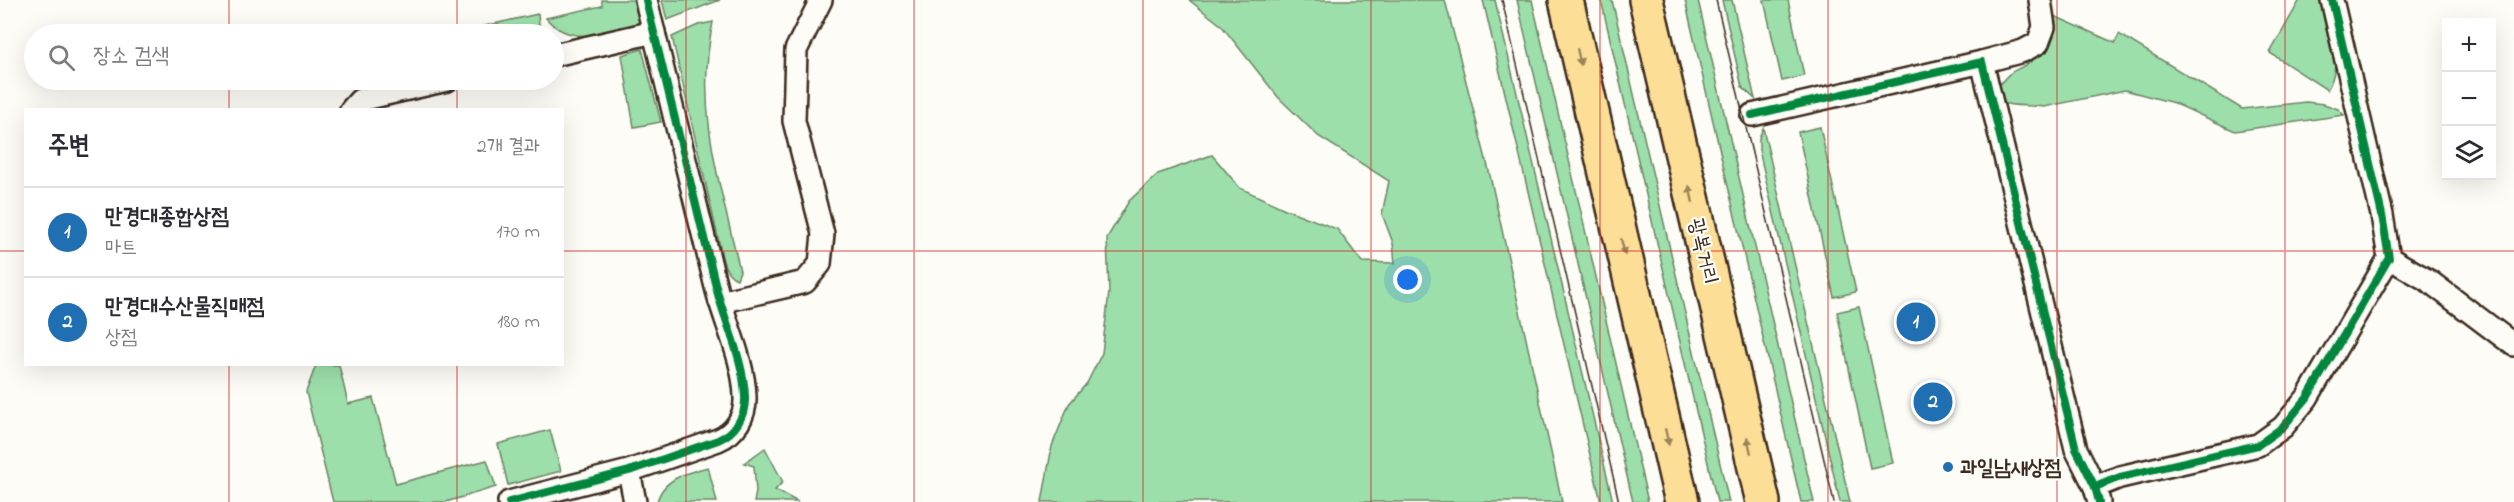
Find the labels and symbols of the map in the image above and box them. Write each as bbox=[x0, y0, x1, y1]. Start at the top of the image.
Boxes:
one-way arrow bbox=[1575, 48, 1585, 66]
one-way arrow bbox=[1686, 184, 1695, 203]
street label: 광복거리 bbox=[1680, 215, 1724, 288]
one-way arrow bbox=[1619, 238, 1629, 256]
your location bbox=[1393, 265, 1422, 294]
pin: 1 bbox=[1896, 300, 1936, 344]
pin: 2 bbox=[1914, 380, 1952, 424]
one-way arrow bbox=[1663, 428, 1673, 446]
one-way arrow bbox=[1744, 436, 1754, 454]
place label: 과일남새상점 bbox=[1960, 454, 2061, 484]
marker: 과일남새상점 bbox=[1941, 460, 1955, 474]

